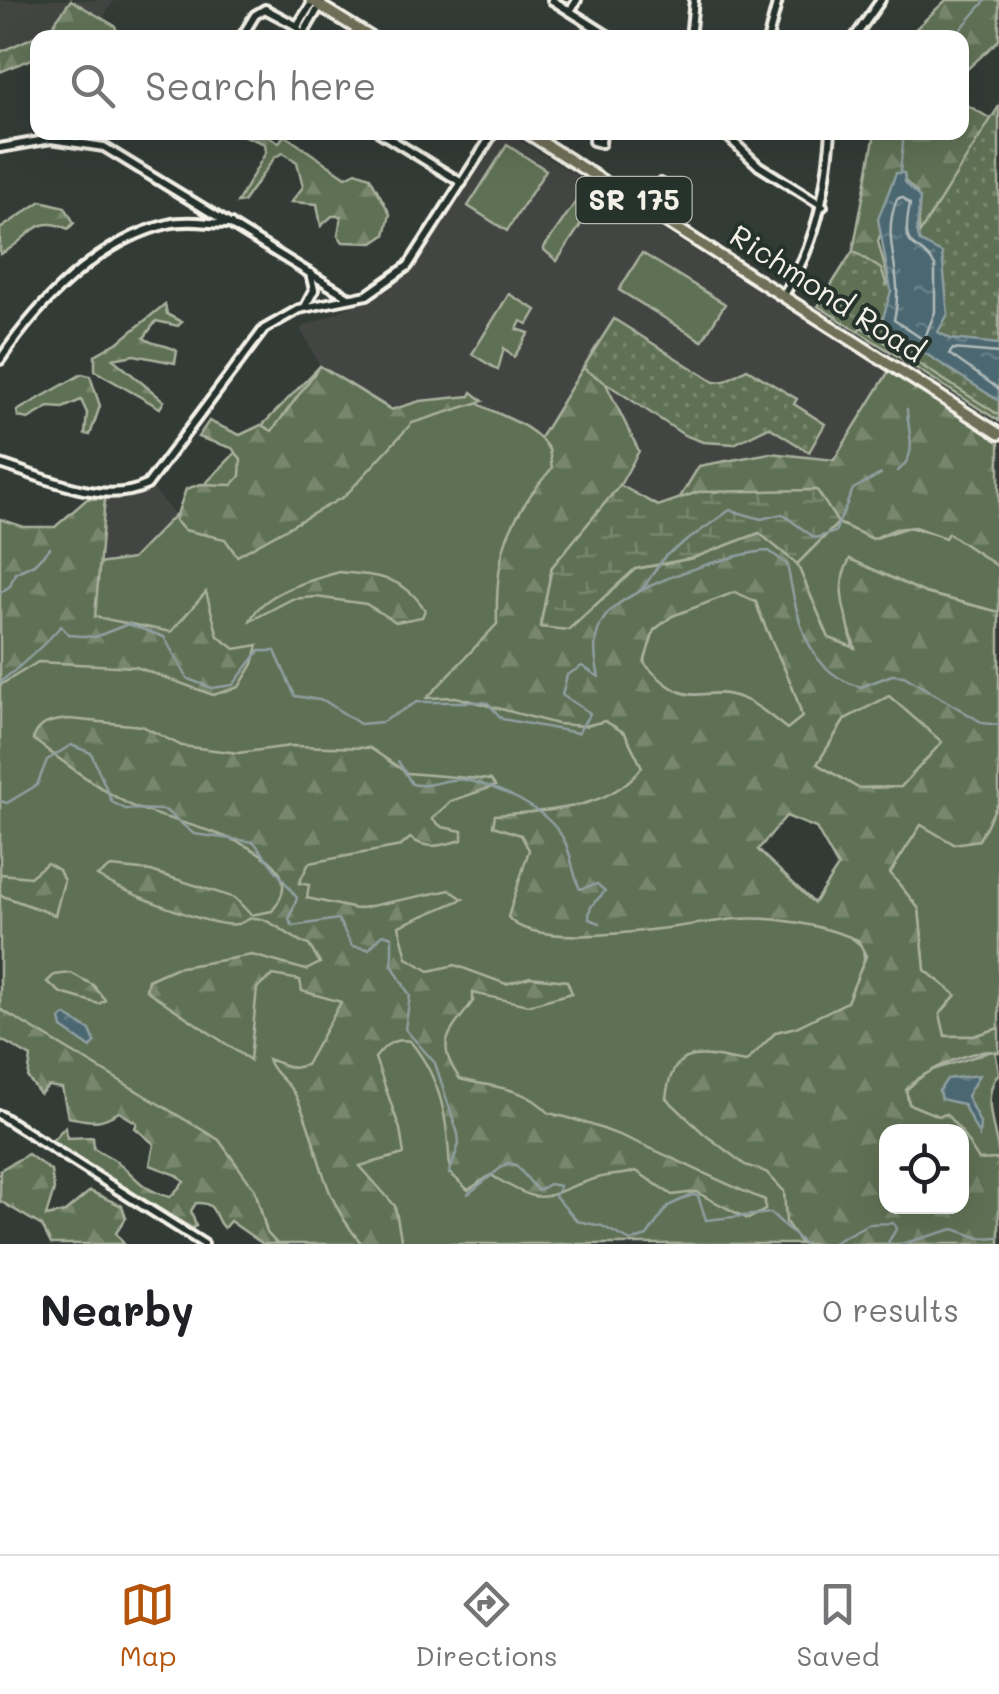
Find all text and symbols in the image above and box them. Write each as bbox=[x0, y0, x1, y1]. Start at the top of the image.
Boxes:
search box bbox=[30, 30, 969, 140]
icon: search bbox=[65, 58, 120, 113]
text: Search here bbox=[145, 60, 376, 110]
road number: SR 175 bbox=[576, 177, 692, 223]
street label: Richmond Road bbox=[723, 214, 933, 370]
map controls bbox=[879, 1124, 969, 1214]
button: locate bbox=[879, 1124, 969, 1214]
text: Nearby bbox=[40, 1282, 194, 1337]
text: 0 results bbox=[822, 1288, 959, 1330]
tab: Map bbox=[119, 1577, 176, 1673]
tab: Directions bbox=[415, 1577, 558, 1673]
tab: Saved bbox=[796, 1577, 880, 1673]

